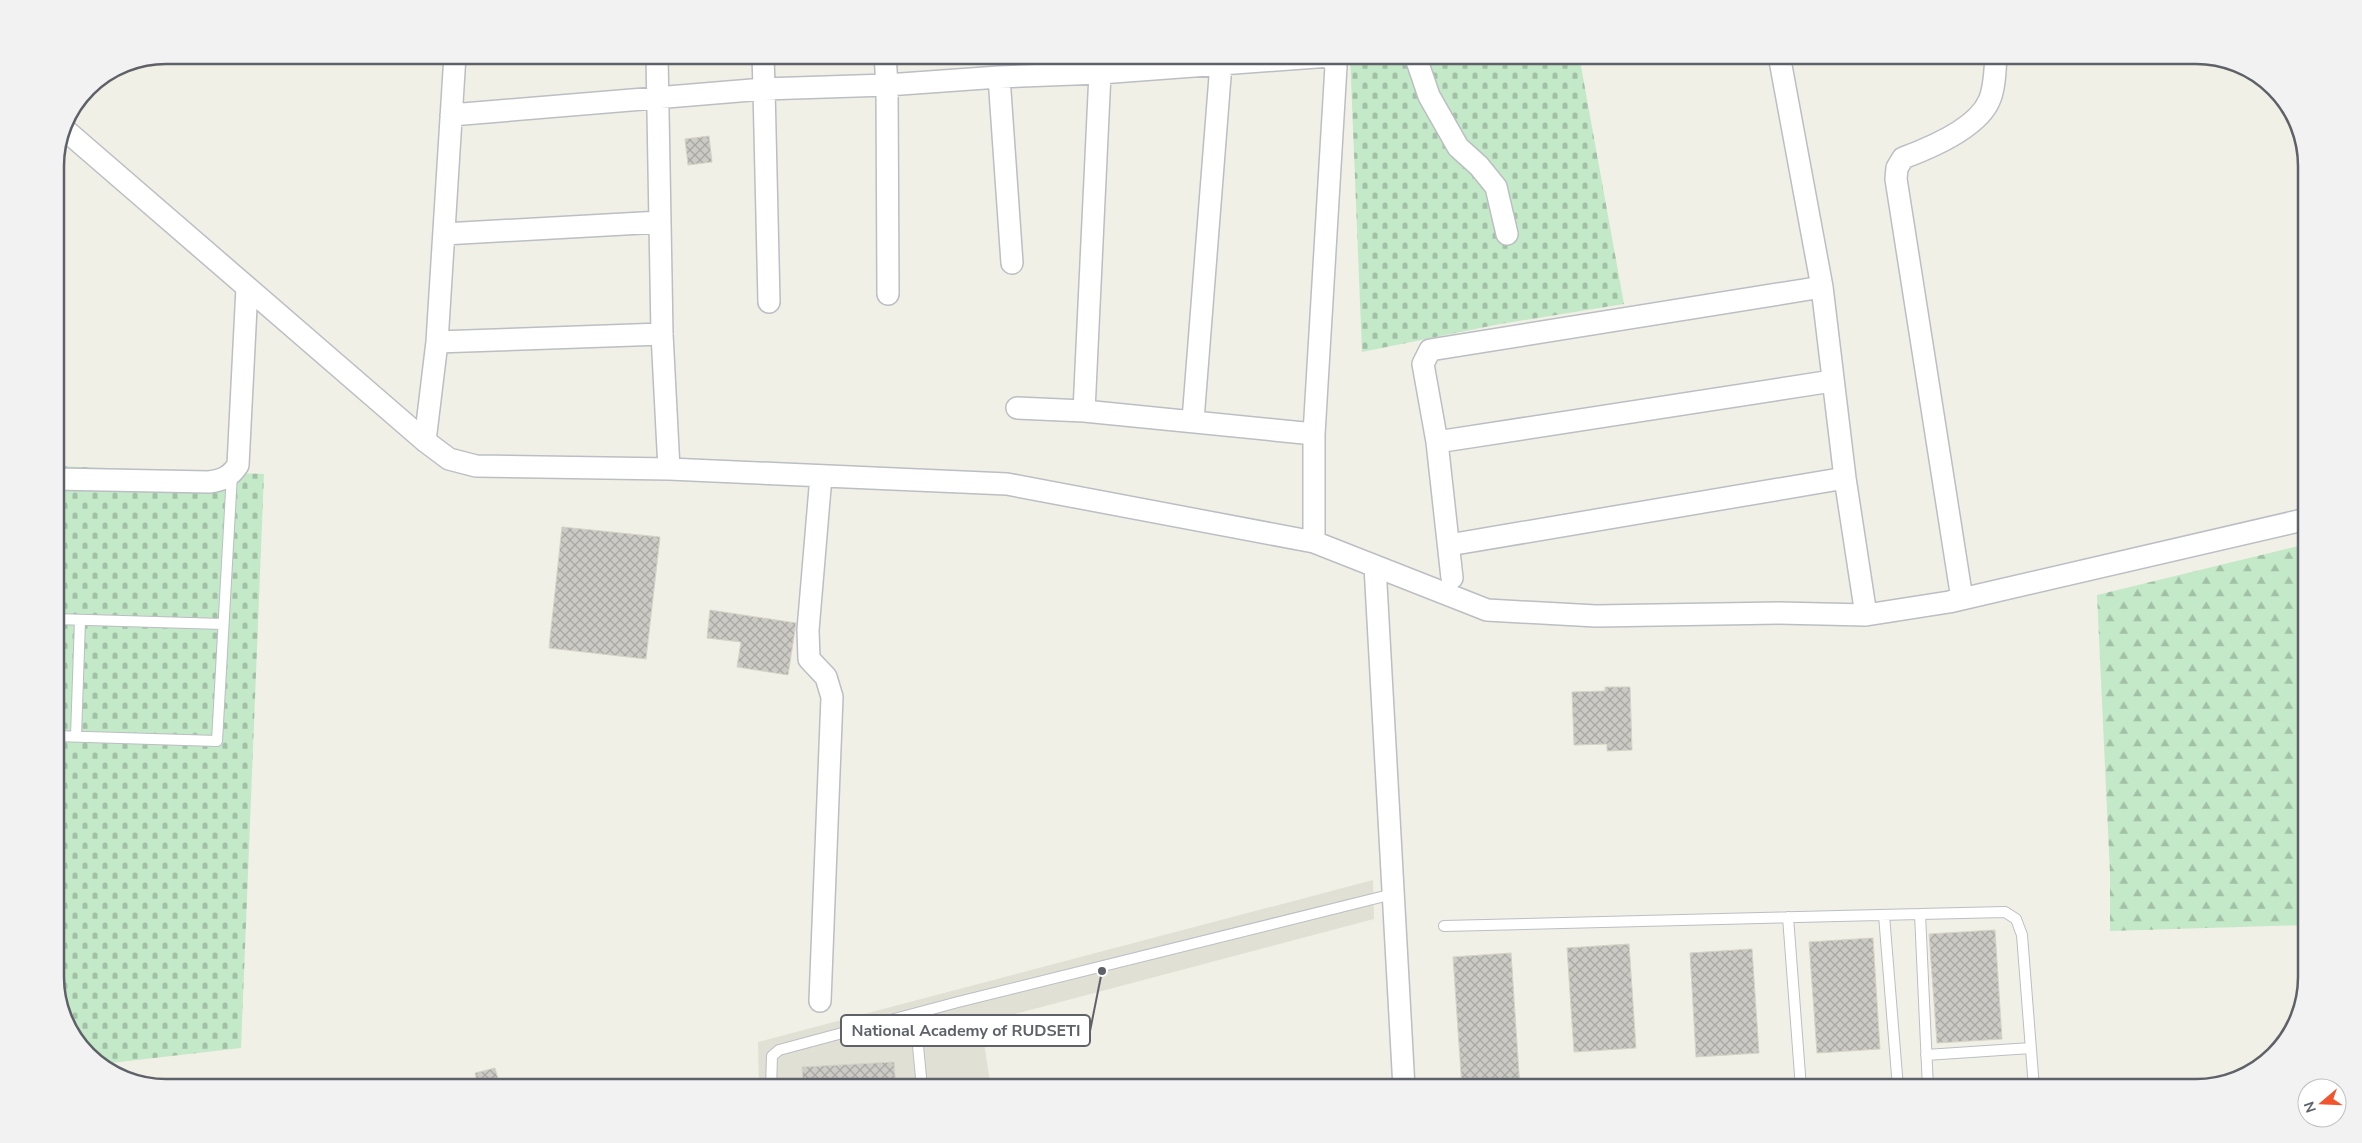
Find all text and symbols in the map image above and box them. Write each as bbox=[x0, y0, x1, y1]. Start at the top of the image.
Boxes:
callout: National Academy of RUDSETI bbox=[841, 1015, 1090, 1046]
text: National Academy of RUDSETI bbox=[852, 1020, 1081, 1042]
north arrow bbox=[2297, 1078, 2347, 1128]
text: N bbox=[2299, 1099, 2321, 1115]

